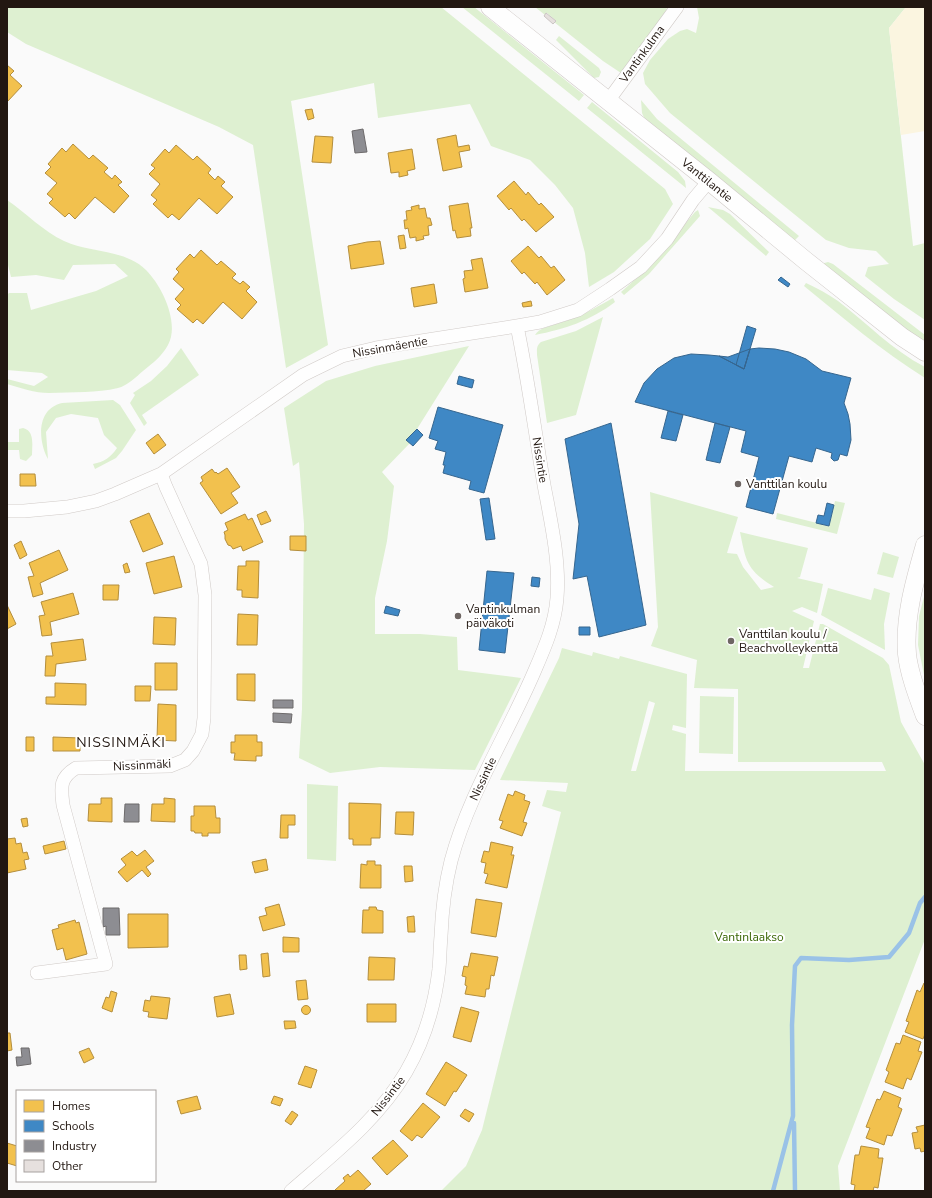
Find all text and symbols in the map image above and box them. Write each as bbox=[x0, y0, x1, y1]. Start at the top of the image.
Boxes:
street label: Vantinkulma bbox=[615, 22, 668, 87]
street label: Vanttilantie bbox=[677, 154, 736, 206]
street label: Nissinmäentie bbox=[351, 333, 429, 361]
street label: Nissintie bbox=[528, 436, 552, 484]
place label: Vanttilan koulu bbox=[745, 476, 827, 492]
marker: Vanttilan koulu bbox=[733, 479, 743, 489]
place label: Vantinkulman päiväkoti bbox=[465, 601, 540, 631]
marker: Vantinkulman päiväkoti bbox=[453, 611, 463, 621]
place label: Vanttilan koulu / Beachvolleykenttä bbox=[738, 626, 838, 656]
marker: Vanttilan koulu / Beachvolleykenttä bbox=[726, 636, 736, 646]
district label: NISSINMÄKI bbox=[76, 733, 166, 752]
street label: Nissinmäki bbox=[113, 755, 171, 775]
street label: Nissintie bbox=[466, 755, 500, 803]
park label: Vantinlaakso bbox=[713, 929, 784, 945]
street label: Nissintie bbox=[367, 1073, 409, 1119]
legend bbox=[16, 1090, 156, 1182]
text: Homes bbox=[52, 1098, 90, 1114]
text: Schools bbox=[52, 1118, 95, 1134]
text: Industry bbox=[52, 1138, 97, 1154]
text: Other bbox=[52, 1158, 84, 1174]

